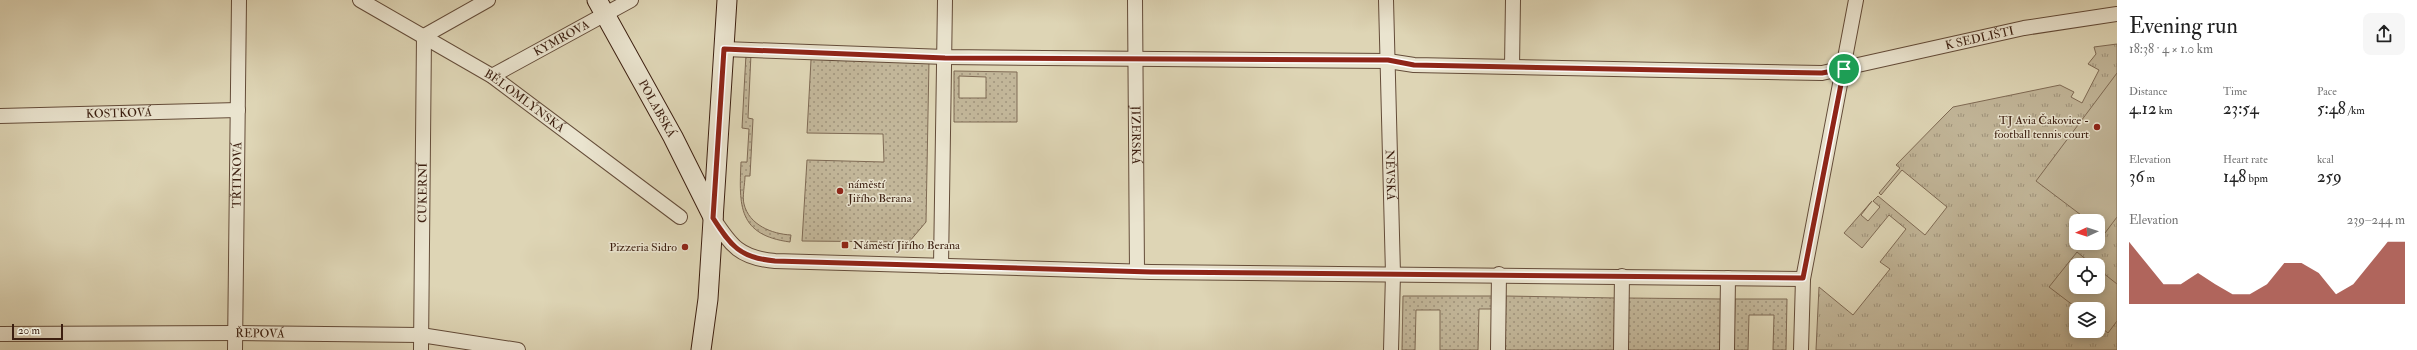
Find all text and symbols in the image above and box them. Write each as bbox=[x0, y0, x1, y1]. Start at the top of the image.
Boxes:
text: Evening run bbox=[2129, 12, 2238, 40]
button: share bbox=[2363, 13, 2405, 55]
street label: KYMROVA bbox=[531, 17, 592, 60]
street label: K SEDLIŠTI bbox=[1944, 23, 2016, 53]
text: 18:38 · 4 × 1.0 km bbox=[2129, 41, 2213, 57]
pin bbox=[1827, 52, 1861, 86]
icon: arrive bbox=[1833, 58, 1855, 80]
street label: BĚLOMLÝNSKÁ bbox=[481, 66, 568, 136]
street label: POLABSKÁ bbox=[635, 77, 679, 141]
text: Distance bbox=[2129, 85, 2167, 98]
text: Time bbox=[2223, 85, 2247, 98]
text: Pace bbox=[2317, 85, 2337, 98]
text: 4.12 bbox=[2129, 98, 2157, 119]
text: 23:54 bbox=[2223, 98, 2259, 119]
text: 5:48 bbox=[2317, 98, 2346, 119]
text: km bbox=[2157, 104, 2173, 117]
text: /km bbox=[2346, 104, 2365, 117]
street label: KOSTKOVÁ bbox=[86, 105, 153, 122]
street label: JIZERSKÁ bbox=[1128, 105, 1143, 165]
place label: TJ Avia Čakovice - football tennis court bbox=[1994, 113, 2089, 142]
marker: TJ Avia Čakovice - football tennis court bbox=[2092, 122, 2102, 132]
street label: TŘTINOVÁ bbox=[230, 141, 245, 208]
street label: NĚVSKÁ bbox=[1382, 150, 1398, 201]
text: Elevation bbox=[2129, 153, 2171, 166]
text: Heart rate bbox=[2223, 153, 2268, 166]
text: kcal bbox=[2317, 153, 2334, 166]
street label: CUKERNÍ bbox=[415, 162, 431, 223]
text: 36 bbox=[2129, 166, 2144, 187]
text: 148 bbox=[2223, 166, 2246, 187]
text: 259 bbox=[2317, 166, 2342, 187]
text: m bbox=[2144, 172, 2155, 185]
text: bpm bbox=[2246, 172, 2268, 185]
place label: náměstí Jiřího Berana bbox=[847, 177, 913, 206]
marker: náměstí Jiřího Berana bbox=[835, 186, 845, 196]
text: Elevation bbox=[2129, 212, 2179, 228]
text: 239–244 m bbox=[2347, 212, 2405, 228]
north arrow bbox=[2069, 214, 2105, 250]
map controls bbox=[2069, 214, 2105, 338]
place label: Náměstí Jiřího Berana bbox=[853, 238, 961, 253]
place label: Pizzeria Sidro bbox=[609, 240, 677, 255]
marker: Náměstí Jiřího Berana bbox=[840, 240, 850, 250]
marker: Pizzeria Sidro bbox=[680, 242, 690, 252]
button: locate bbox=[2069, 258, 2105, 294]
button: layers bbox=[2069, 302, 2105, 338]
scale bar bbox=[12, 322, 63, 341]
text: 20 m bbox=[18, 324, 40, 337]
street label: ŘEPOVÁ bbox=[235, 326, 285, 342]

